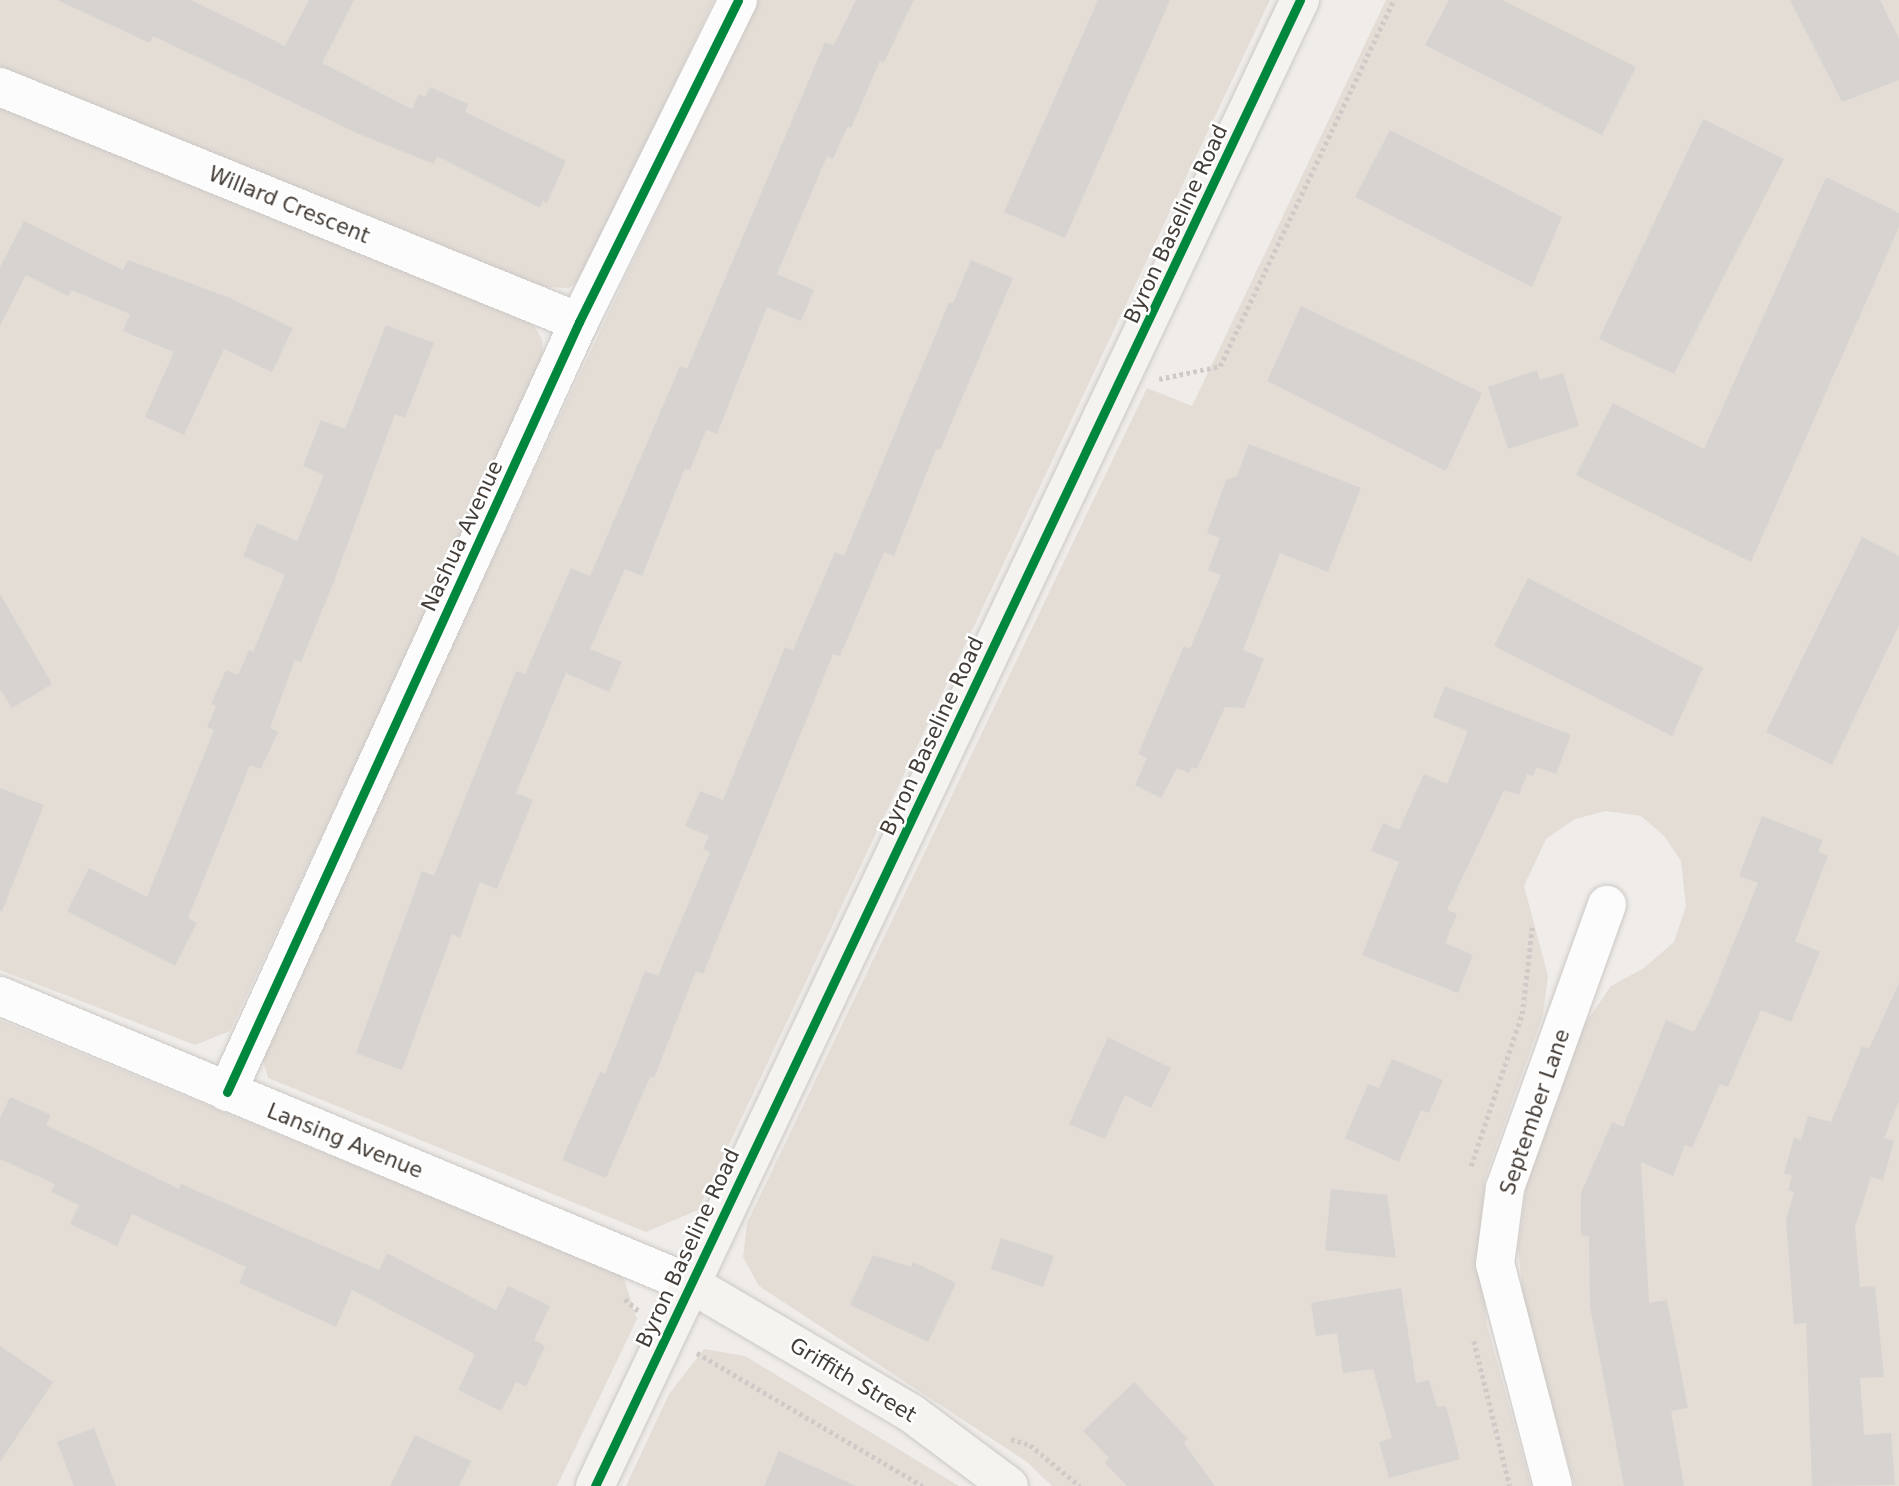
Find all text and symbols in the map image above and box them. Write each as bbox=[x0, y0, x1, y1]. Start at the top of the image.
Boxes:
street label: Byron Baseline Road bbox=[1119, 121, 1233, 327]
street label: Willard Crescent bbox=[205, 161, 373, 249]
street label: Nashua Avenue bbox=[416, 456, 508, 616]
street label: Byron Baseline Road bbox=[875, 633, 989, 839]
street label: September Lane bbox=[1495, 1026, 1575, 1198]
street label: Lansing Avenue bbox=[263, 1098, 427, 1184]
street label: Byron Baseline Road bbox=[631, 1145, 745, 1351]
street label: Griffith Street bbox=[785, 1332, 921, 1428]

